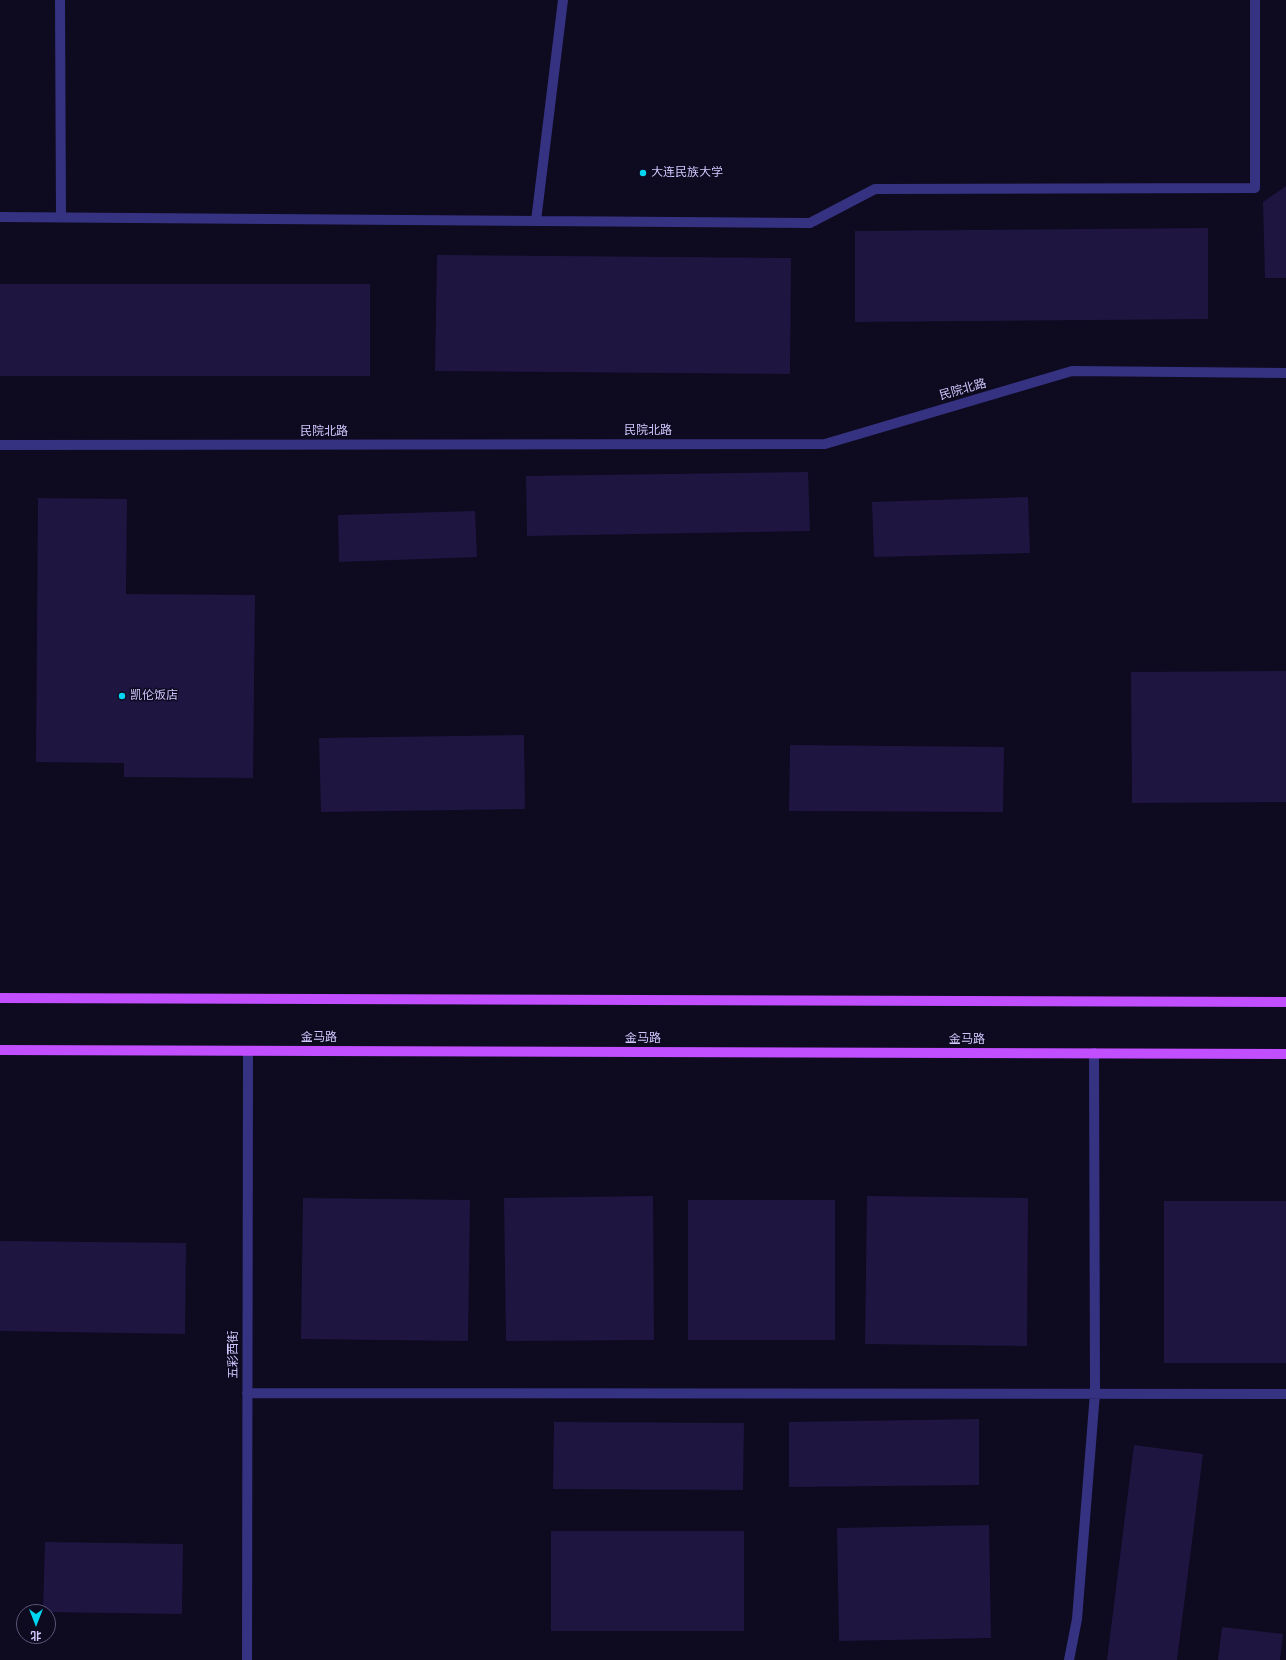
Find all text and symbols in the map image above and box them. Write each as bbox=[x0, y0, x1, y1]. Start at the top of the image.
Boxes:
place label: 大连民族大学 bbox=[651, 166, 723, 180]
marker: 大连民族大学 bbox=[638, 168, 648, 178]
street label: 民院北路 bbox=[938, 376, 988, 404]
street label: 民院北路 bbox=[624, 424, 672, 438]
street label: 民院北路 bbox=[300, 425, 348, 439]
place label: 凯伦饭店 bbox=[130, 689, 178, 703]
marker: 凯伦饭店 bbox=[117, 691, 127, 701]
street label: 金马路 bbox=[301, 1031, 337, 1045]
street label: 金马路 bbox=[625, 1032, 661, 1046]
street label: 金马路 bbox=[949, 1033, 985, 1047]
street label: 五彩西街 bbox=[227, 1331, 241, 1379]
north arrow bbox=[16, 1604, 56, 1644]
text: 北 bbox=[31, 1629, 42, 1642]

